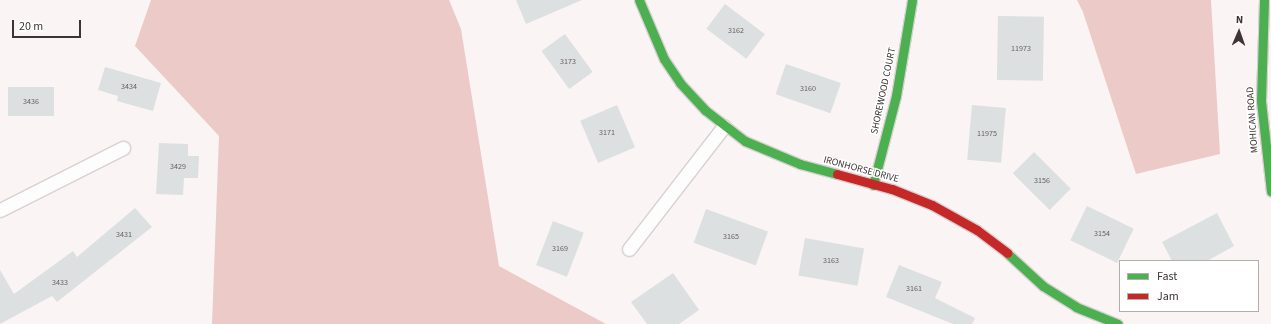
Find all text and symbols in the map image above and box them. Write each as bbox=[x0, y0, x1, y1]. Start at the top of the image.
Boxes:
scale bar bbox=[14, 12, 83, 38]
north arrow bbox=[1219, 12, 1259, 52]
text: N bbox=[1236, 12, 1243, 27]
text: 20 m bbox=[19, 18, 43, 35]
house number: 3162 bbox=[728, 26, 744, 36]
house number: 11973 bbox=[1011, 44, 1031, 54]
street label: SHOREWOOD COURT bbox=[869, 47, 899, 135]
house number: 3173 bbox=[560, 57, 576, 67]
house number: 3434 bbox=[121, 82, 137, 92]
house number: 3160 bbox=[800, 84, 816, 94]
street label: MOHICAN ROAD bbox=[1245, 86, 1261, 154]
house number: 3436 bbox=[23, 97, 39, 107]
house number: 3171 bbox=[599, 128, 615, 138]
house number: 11975 bbox=[977, 129, 997, 139]
street label: IRONHORSE DRIVE bbox=[822, 154, 900, 186]
house number: 3429 bbox=[170, 162, 186, 172]
house number: 3156 bbox=[1034, 176, 1050, 186]
house number: 3154 bbox=[1094, 229, 1110, 239]
house number: 3431 bbox=[116, 230, 132, 240]
house number: 3165 bbox=[723, 232, 739, 242]
house number: 3169 bbox=[552, 244, 568, 254]
house number: 3163 bbox=[823, 256, 839, 266]
legend bbox=[1119, 260, 1259, 312]
text: Fast bbox=[1157, 268, 1177, 285]
house number: 3433 bbox=[52, 278, 68, 288]
house number: 3161 bbox=[906, 284, 922, 294]
text: Jam bbox=[1157, 288, 1179, 305]

